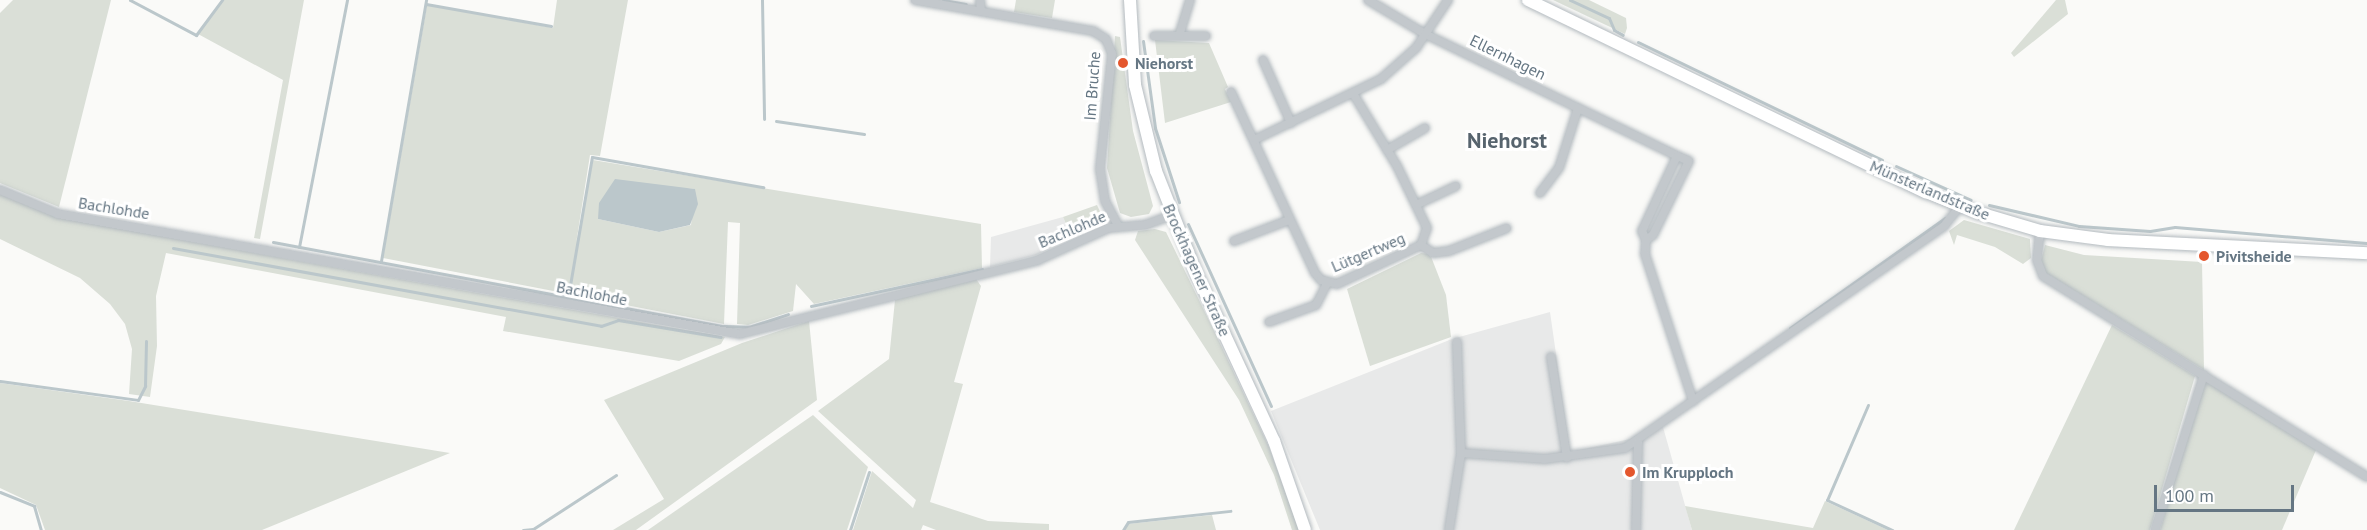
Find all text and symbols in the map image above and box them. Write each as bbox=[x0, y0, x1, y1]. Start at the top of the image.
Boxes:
street label: Ellernhagen bbox=[1467, 30, 1549, 84]
street label: Im Bruche bbox=[1080, 51, 1104, 121]
place label: Niehorst bbox=[1135, 53, 1193, 73]
marker: Niehorst bbox=[1116, 56, 1130, 70]
district label: Niehorst bbox=[1467, 128, 1547, 154]
street label: Münsterlandstraße bbox=[1867, 156, 1993, 224]
street label: Bachlohde bbox=[77, 193, 151, 223]
street label: Brockhagener Straße bbox=[1159, 201, 1235, 339]
street label: Bachlohde bbox=[1035, 206, 1109, 252]
street label: Lütgertweg bbox=[1328, 228, 1408, 276]
place label: Pivitsheide bbox=[2216, 246, 2292, 266]
marker: Pivitsheide bbox=[2197, 249, 2211, 263]
street label: Bachlohde bbox=[555, 277, 629, 309]
place label: Im Krupploch bbox=[1642, 462, 1734, 482]
marker: Im Krupploch bbox=[1623, 465, 1637, 479]
scale bar bbox=[2157, 473, 2296, 511]
text: 100 m bbox=[2165, 484, 2214, 507]

